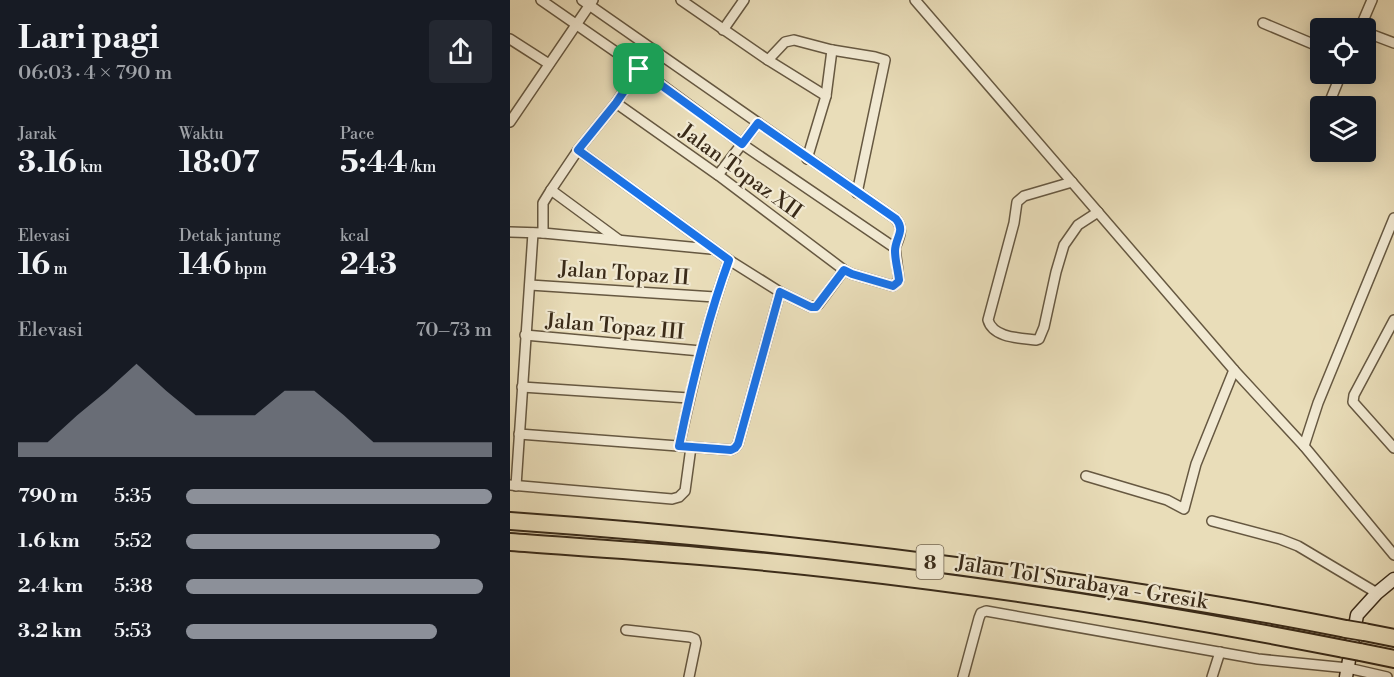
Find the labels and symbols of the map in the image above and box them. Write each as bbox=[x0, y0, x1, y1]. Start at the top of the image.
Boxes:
pin bbox=[613, 43, 664, 94]
street label: Jalan Topaz XII bbox=[673, 118, 807, 225]
street label: Jalan Topaz II bbox=[557, 256, 690, 292]
street label: Jalan Topaz III bbox=[544, 308, 685, 346]
road number: 8 bbox=[916, 545, 944, 579]
street label: Jalan Tol Surabaya - Gresik bbox=[953, 550, 1210, 616]

